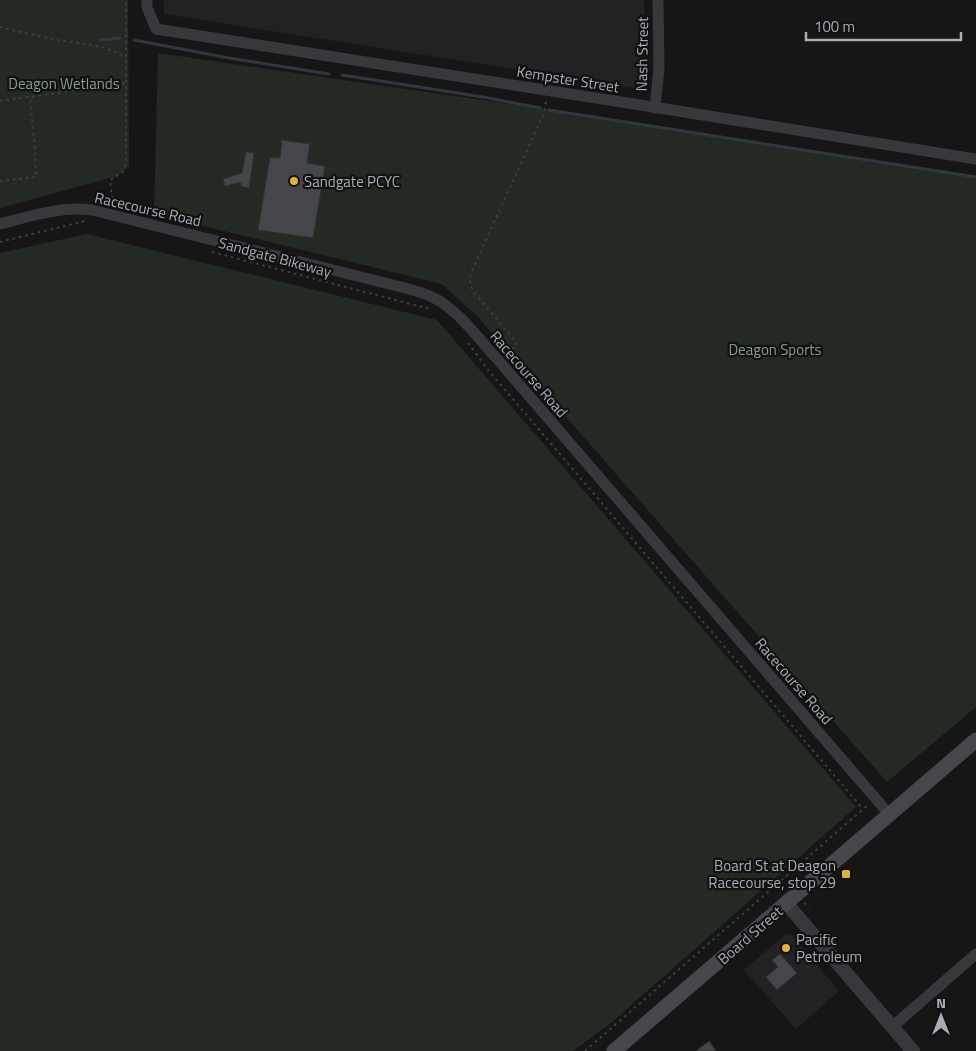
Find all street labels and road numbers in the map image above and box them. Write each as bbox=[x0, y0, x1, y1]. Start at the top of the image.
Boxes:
street label: Nash Street bbox=[630, 16, 654, 92]
street label: Kempster Street bbox=[515, 60, 622, 99]
street label: Racecourse Road bbox=[92, 186, 204, 232]
street label: Sandgate Bikeway bbox=[216, 231, 334, 283]
street label: Racecourse Road bbox=[485, 325, 573, 423]
street label: Racecourse Road bbox=[750, 632, 838, 730]
street label: Board Street bbox=[712, 900, 788, 970]

